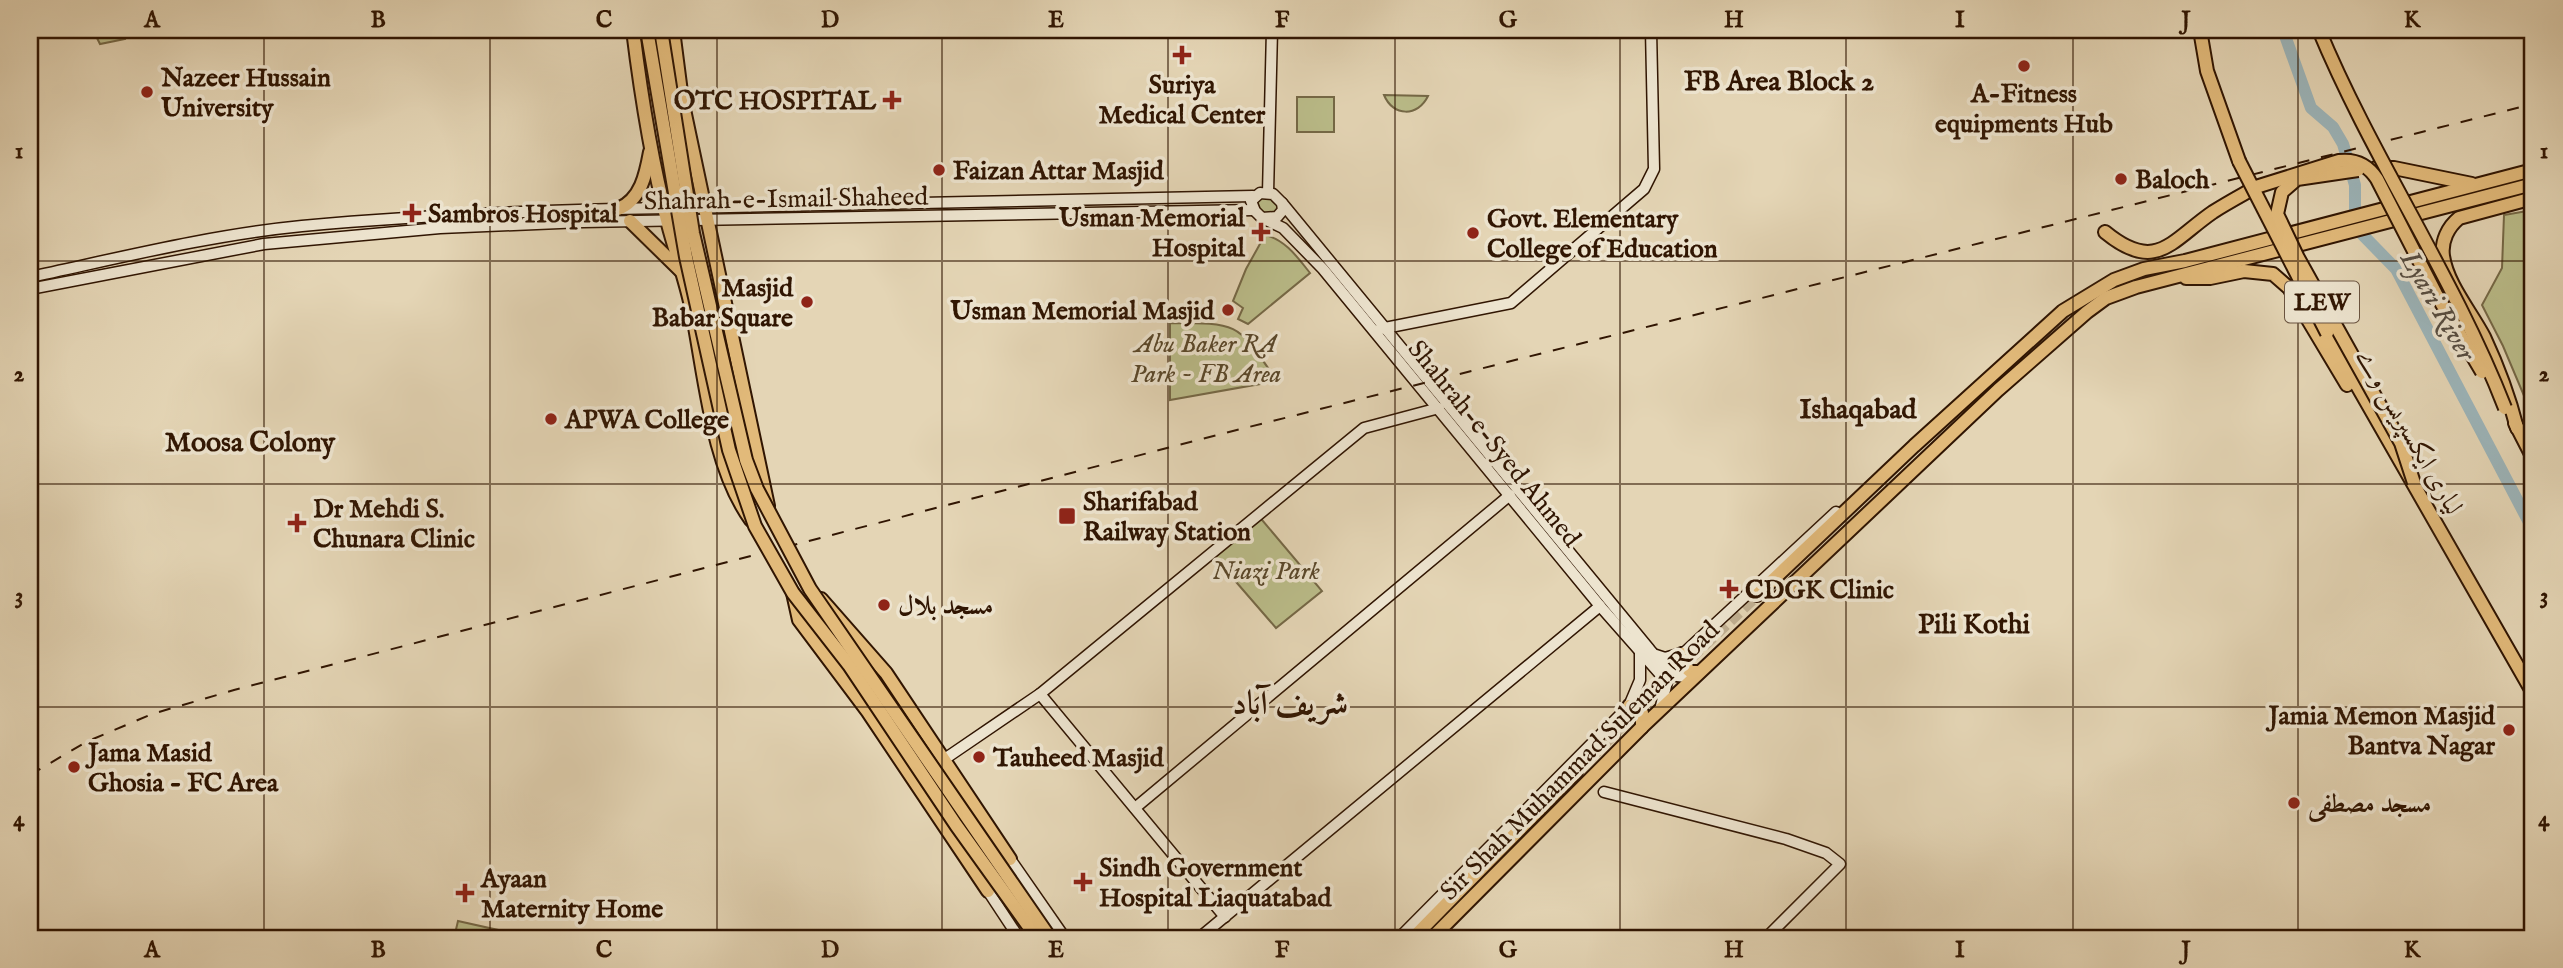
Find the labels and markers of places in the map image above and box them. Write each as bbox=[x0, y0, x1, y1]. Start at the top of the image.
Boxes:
marker: Suriya Medical Center bbox=[1172, 45, 1192, 65]
marker: A-Fitness equipments Hub bbox=[2016, 58, 2032, 74]
place label: Nazeer Hussain University bbox=[160, 62, 331, 125]
place label: Suriya Medical Center bbox=[1099, 69, 1266, 132]
place label: A-Fitness equipments Hub bbox=[1935, 78, 2113, 141]
marker: Nazeer Hussain University bbox=[139, 84, 155, 100]
place label: OTC HOSPITAL bbox=[674, 85, 877, 118]
marker: OTC HOSPITAL bbox=[882, 90, 902, 110]
place label: Faizan Attar Masjid bbox=[953, 155, 1165, 188]
marker: Faizan Attar Masjid bbox=[931, 162, 947, 178]
place label: Baloch bbox=[2135, 164, 2211, 197]
marker: Baloch bbox=[2113, 171, 2129, 187]
place label: Sambros Hospital bbox=[428, 198, 619, 231]
place label: Usman Memorial Hospital bbox=[1058, 202, 1246, 265]
marker: Sambros Hospital bbox=[402, 203, 422, 223]
place label: Govt. Elementary College of Education bbox=[1487, 203, 1718, 266]
marker: Usman Memorial Hospital bbox=[1251, 222, 1271, 242]
marker: Govt. Elementary College of Education bbox=[1465, 225, 1481, 241]
place label: Masjid Babar Square bbox=[652, 272, 794, 335]
marker: Masjid Babar Square bbox=[799, 294, 815, 310]
place label: Usman Memorial Masjid bbox=[949, 295, 1215, 328]
marker: Usman Memorial Masjid bbox=[1220, 302, 1236, 318]
place label: APWA College bbox=[564, 404, 729, 437]
marker: APWA College bbox=[543, 411, 559, 427]
place label: Sharifabad Railway Station bbox=[1083, 486, 1251, 549]
place label: Dr Mehdi S. Chunara Clinic bbox=[313, 493, 475, 556]
marker: Sharifabad Railway Station bbox=[1057, 506, 1077, 526]
marker: Dr Mehdi S. Chunara Clinic bbox=[287, 513, 307, 533]
place label: CDGK Clinic bbox=[1745, 574, 1894, 607]
marker: CDGK Clinic bbox=[1719, 579, 1739, 599]
place label: مسجد بلال bbox=[898, 590, 993, 623]
marker: مسجد بلال bbox=[876, 597, 892, 613]
place label: Jamia Memon Masjid Bantva Nagar bbox=[2266, 700, 2496, 763]
marker: Jamia Memon Masjid Bantva Nagar bbox=[2501, 722, 2517, 738]
place label: Jama Masid Ghosia - FC Area bbox=[85, 737, 279, 800]
place label: Tauheed Masjid bbox=[992, 742, 1165, 775]
marker: Tauheed Masjid bbox=[971, 749, 987, 765]
marker: Jama Masid Ghosia - FC Area bbox=[66, 759, 82, 775]
place label: مسجد مصطفی bbox=[2307, 788, 2431, 823]
marker: مسجد مصطفی bbox=[2286, 795, 2302, 811]
place label: Sindh Government Hospital Liaquatabad bbox=[1099, 852, 1332, 915]
place label: Ayaan Maternity Home bbox=[480, 863, 663, 926]
marker: Sindh Government Hospital Liaquatabad bbox=[1073, 872, 1093, 892]
marker: Ayaan Maternity Home bbox=[455, 883, 475, 903]

